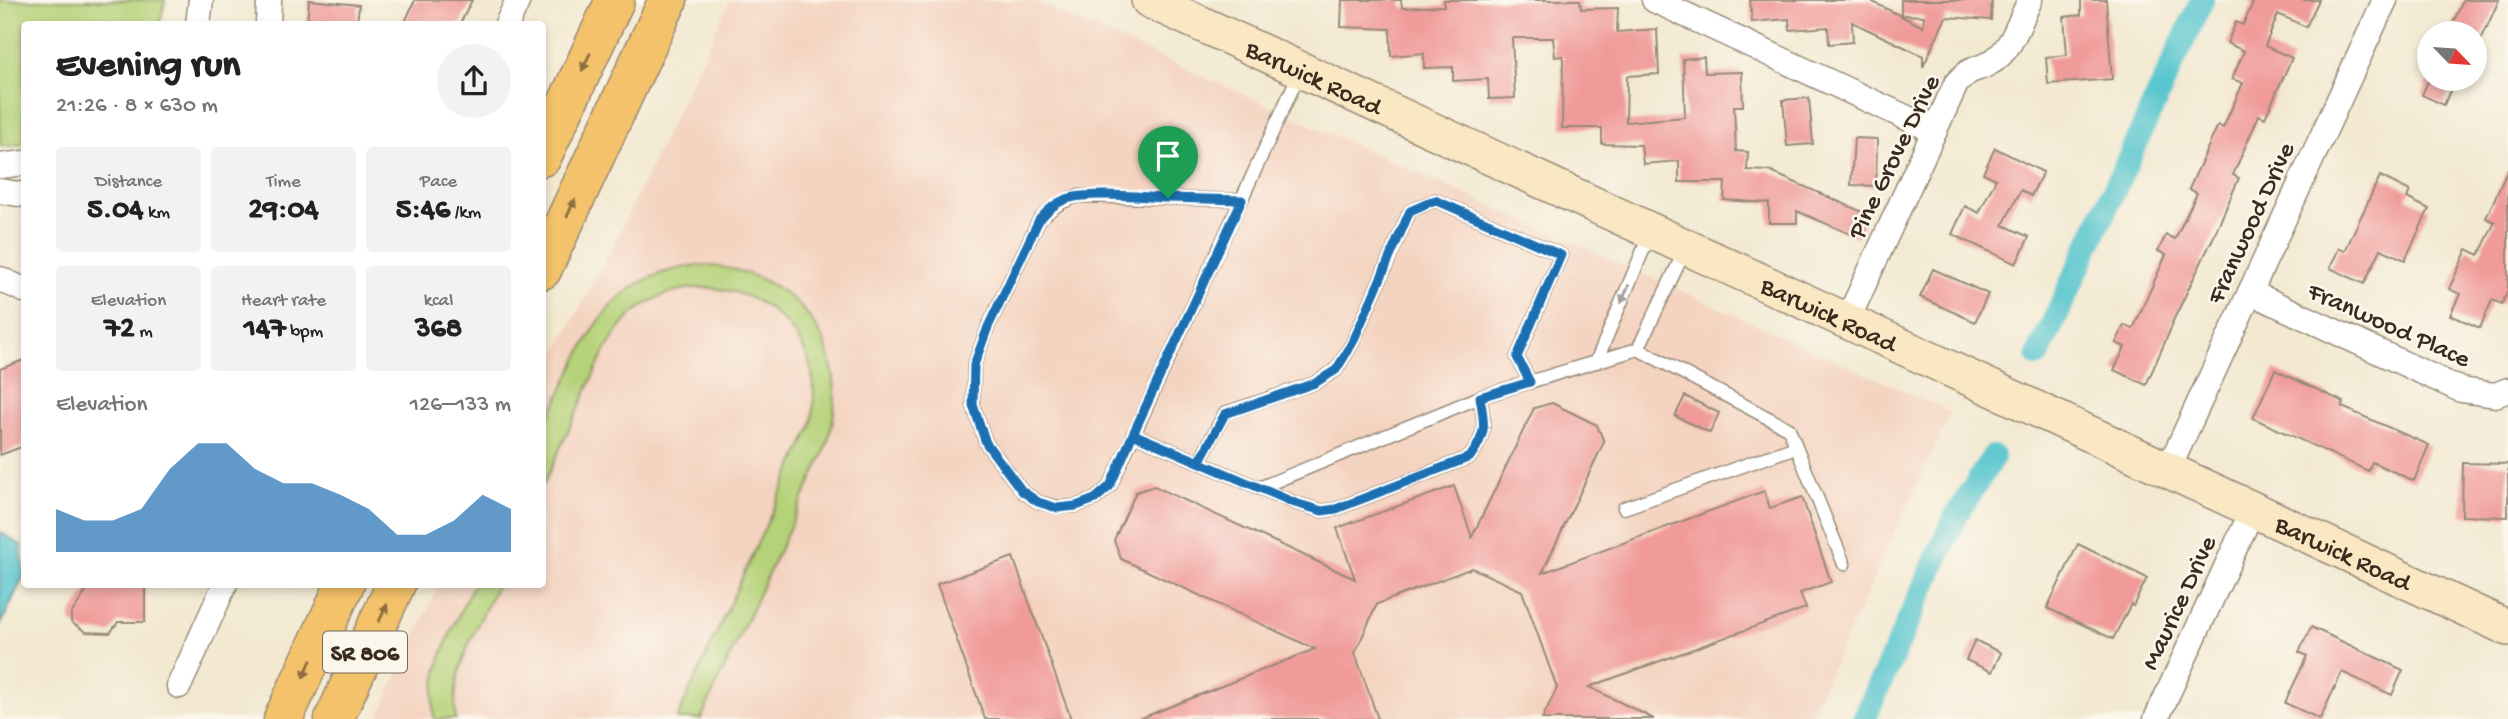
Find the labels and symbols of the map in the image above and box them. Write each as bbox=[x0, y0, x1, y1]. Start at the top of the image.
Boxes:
north arrow bbox=[2417, 21, 2487, 91]
street label: Barwick Road bbox=[1239, 35, 1387, 125]
one-way arrow bbox=[580, 52, 592, 72]
street label: Pine Grove Drive bbox=[1842, 70, 1949, 246]
pin bbox=[1138, 126, 1198, 198]
street label: Franwood Drive bbox=[2202, 138, 2304, 310]
one-way arrow bbox=[565, 198, 577, 218]
street label: Barwick Road bbox=[1754, 272, 1902, 363]
street label: Franwood Place bbox=[2301, 277, 2475, 377]
one-way arrow bbox=[1619, 283, 1630, 304]
street label: Barwick Road bbox=[2268, 511, 2416, 601]
street label: Maurice Drive bbox=[2136, 531, 2226, 676]
one-way arrow bbox=[377, 603, 389, 623]
road number: SR 806 bbox=[323, 632, 407, 672]
one-way arrow bbox=[301, 659, 313, 679]

